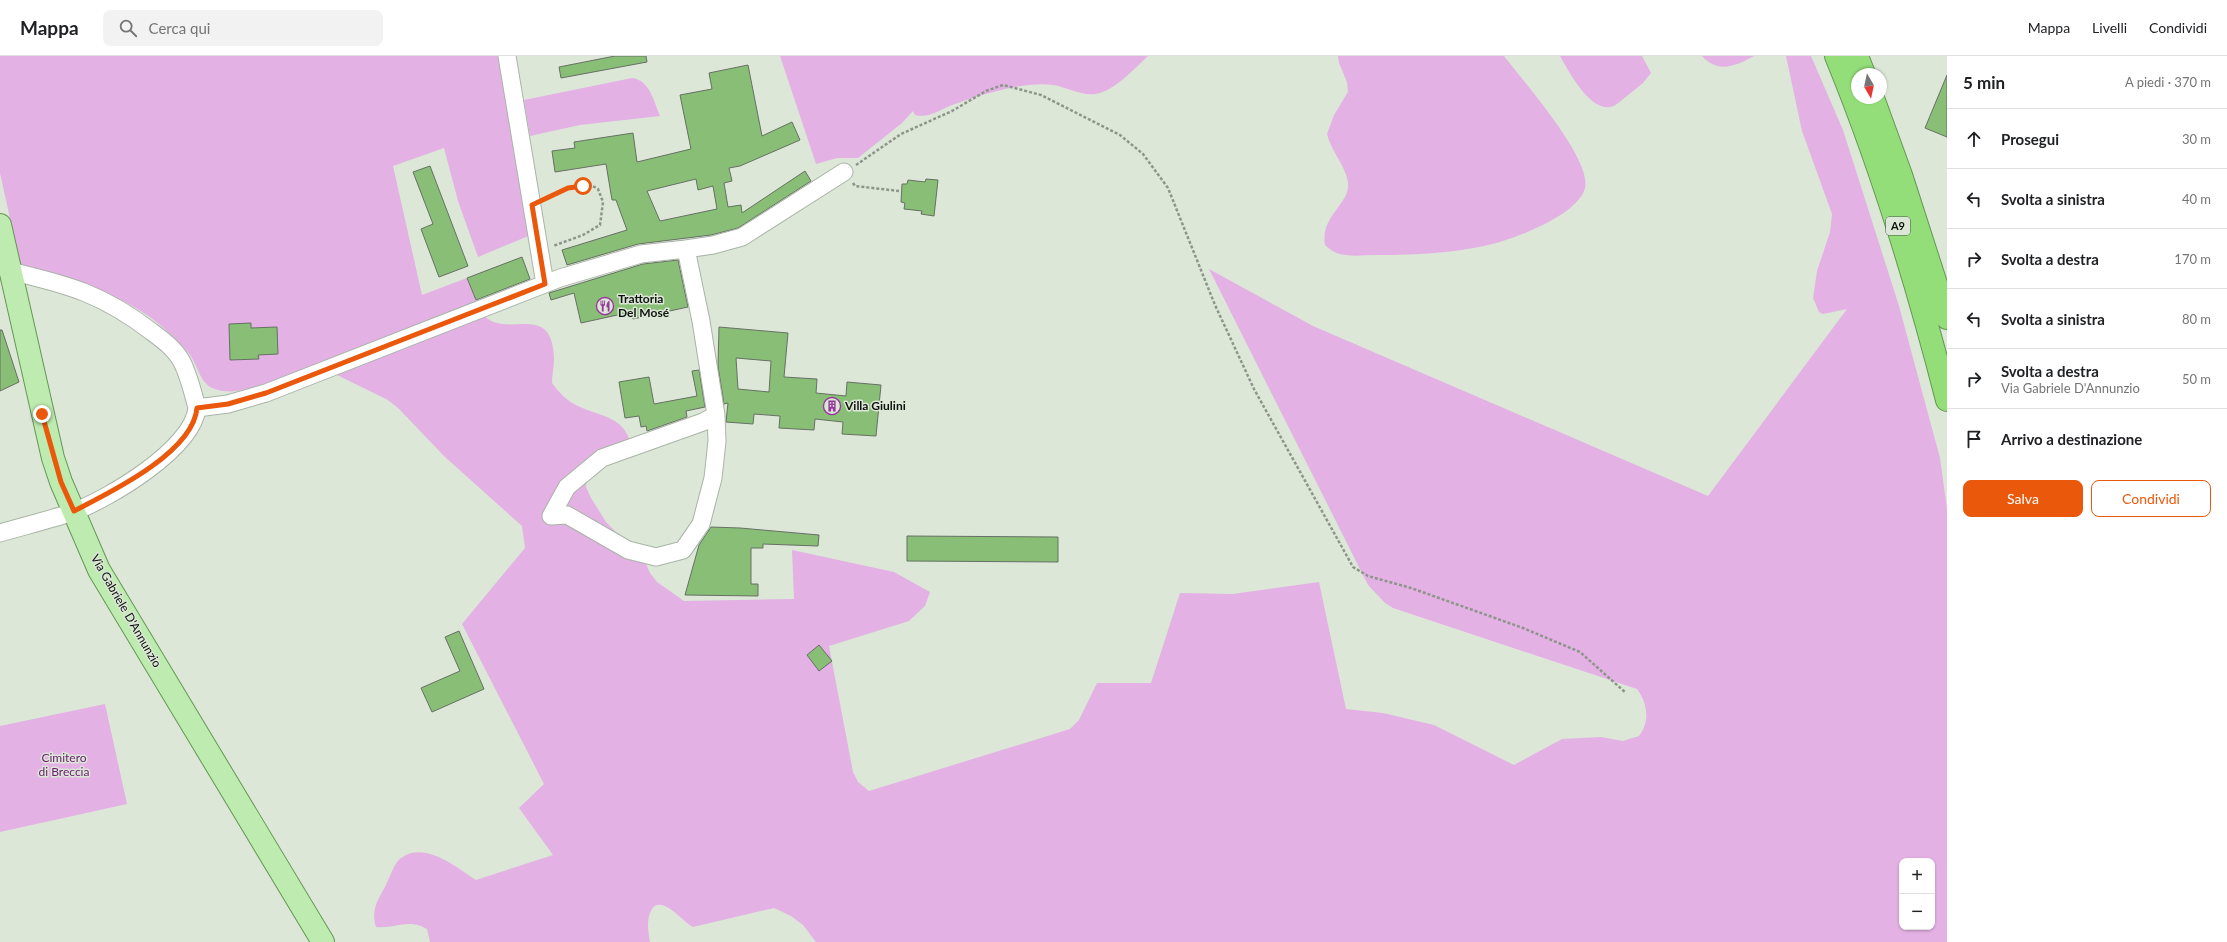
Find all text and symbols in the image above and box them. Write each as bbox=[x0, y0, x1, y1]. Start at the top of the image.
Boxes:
search box bbox=[103, 10, 383, 46]
text: Mappa bbox=[20, 16, 79, 39]
icon: search bbox=[117, 17, 139, 39]
text: Cerca qui bbox=[149, 19, 210, 37]
text: Mappa bbox=[2028, 19, 2070, 36]
text: Livelli bbox=[2092, 19, 2127, 36]
text: Condividi bbox=[2149, 19, 2207, 36]
north arrow bbox=[1851, 68, 1887, 104]
text: 5 min bbox=[1963, 72, 2005, 93]
text: A piedi · 370 m bbox=[2125, 74, 2211, 90]
icon: ahead bbox=[1963, 128, 1985, 150]
text: Prosegui bbox=[2001, 130, 2059, 148]
text: 30 m bbox=[2182, 131, 2211, 147]
route start bbox=[574, 177, 592, 195]
icon: left bbox=[1963, 188, 1985, 210]
text: Svolta a sinistra bbox=[2001, 190, 2105, 208]
text: 40 m bbox=[2182, 191, 2211, 207]
road number: A9 bbox=[1886, 217, 1910, 235]
icon: right bbox=[1963, 248, 1985, 270]
text: Svolta a destra bbox=[2001, 250, 2099, 268]
text: 170 m bbox=[2174, 251, 2211, 267]
place label: Trattoria Del Mosé bbox=[618, 291, 670, 320]
restaurant icon: Trattoria Del Mosé bbox=[595, 296, 615, 316]
icon: left bbox=[1963, 308, 1985, 330]
text: Svolta a sinistra bbox=[2001, 310, 2105, 328]
text: 80 m bbox=[2182, 311, 2211, 327]
text: Svolta a destra bbox=[2001, 362, 2099, 380]
icon: right bbox=[1963, 368, 1985, 390]
text: 50 m bbox=[2182, 371, 2211, 387]
text: Via Gabriele D'Annunzio bbox=[2001, 380, 2140, 396]
building icon: Villa Giulini bbox=[822, 396, 842, 416]
place label: Villa Giulini bbox=[844, 398, 906, 413]
route end bbox=[33, 405, 51, 423]
icon: arrive bbox=[1963, 428, 1985, 450]
text: Arrivo a destinazione bbox=[2001, 430, 2142, 448]
button: Salva bbox=[1963, 480, 2083, 517]
button: Condividi bbox=[2091, 480, 2211, 517]
street label: Via Gabriele D'Annunzio bbox=[88, 551, 165, 670]
park label: Cimitero di Breccia bbox=[39, 750, 90, 779]
map controls bbox=[1899, 858, 1935, 930]
button: + bbox=[1899, 858, 1935, 894]
button: − bbox=[1899, 894, 1935, 930]

